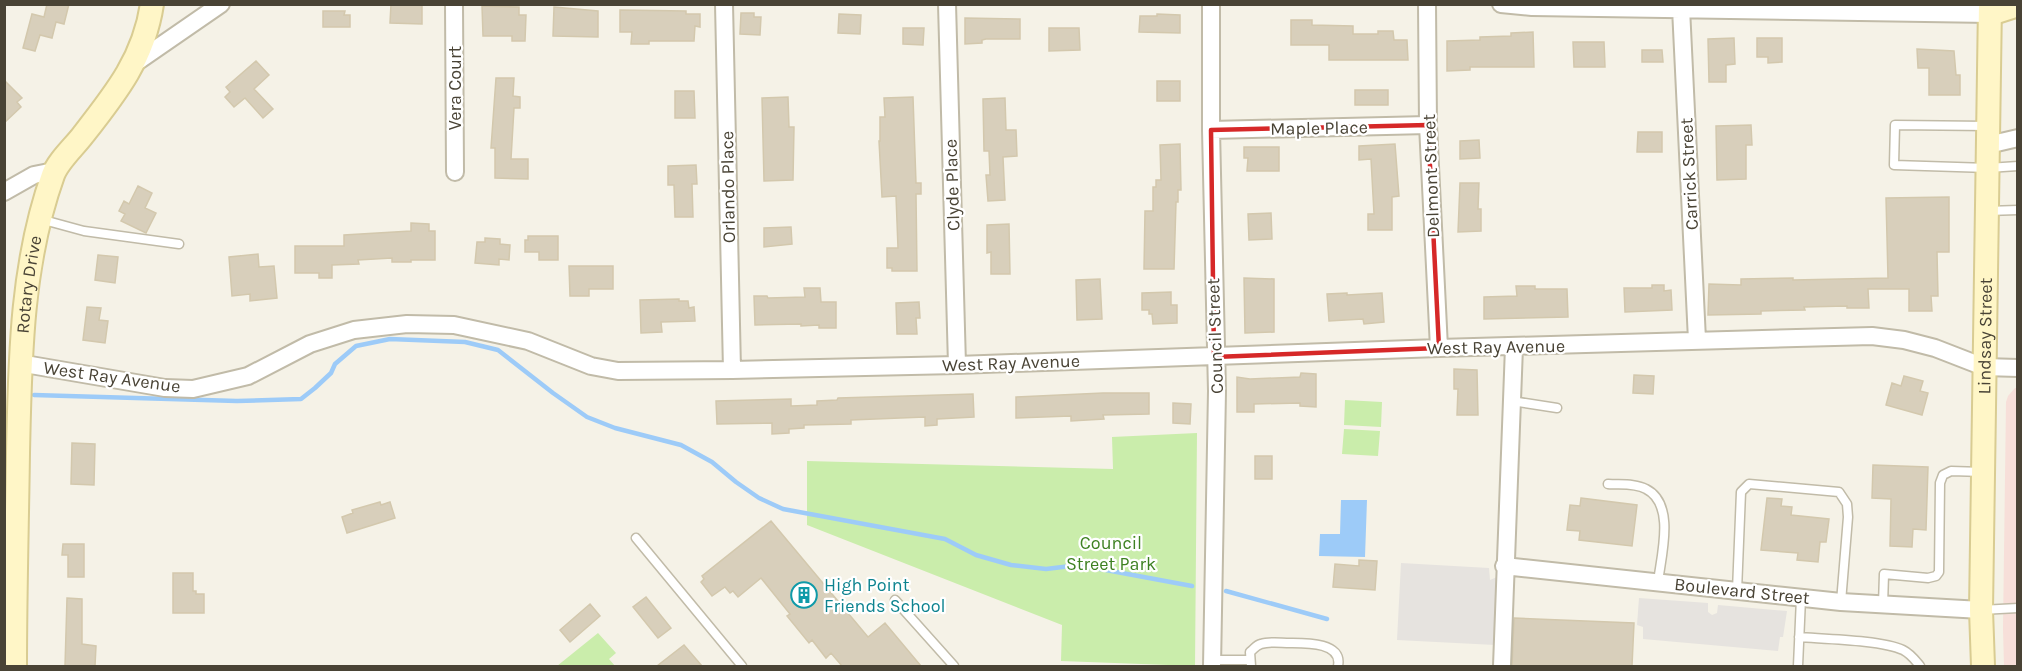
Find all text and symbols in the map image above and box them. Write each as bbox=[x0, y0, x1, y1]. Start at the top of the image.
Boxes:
street label: Vera Court bbox=[444, 46, 466, 130]
street label: Delmont Street bbox=[1418, 113, 1444, 238]
street label: Maple Place bbox=[1270, 116, 1368, 140]
street label: Carrick Street bbox=[1675, 117, 1703, 231]
street label: Orlando Place bbox=[716, 131, 740, 243]
street label: Clyde Place bbox=[939, 139, 965, 231]
street label: Rotary Drive bbox=[11, 233, 47, 334]
street label: Council Street bbox=[1202, 277, 1228, 394]
street label: Lindsay Street bbox=[1973, 277, 1997, 395]
street label: West Ray Avenue bbox=[1427, 335, 1565, 359]
street label: West Ray Avenue bbox=[942, 350, 1080, 376]
street label: West Ray Avenue bbox=[42, 356, 182, 398]
park label: Council Street Park bbox=[1066, 532, 1156, 575]
street label: Boulevard Street bbox=[1673, 573, 1811, 609]
place label: High Point Friends School bbox=[824, 574, 946, 617]
building icon: High Point Friends School bbox=[789, 580, 819, 610]

